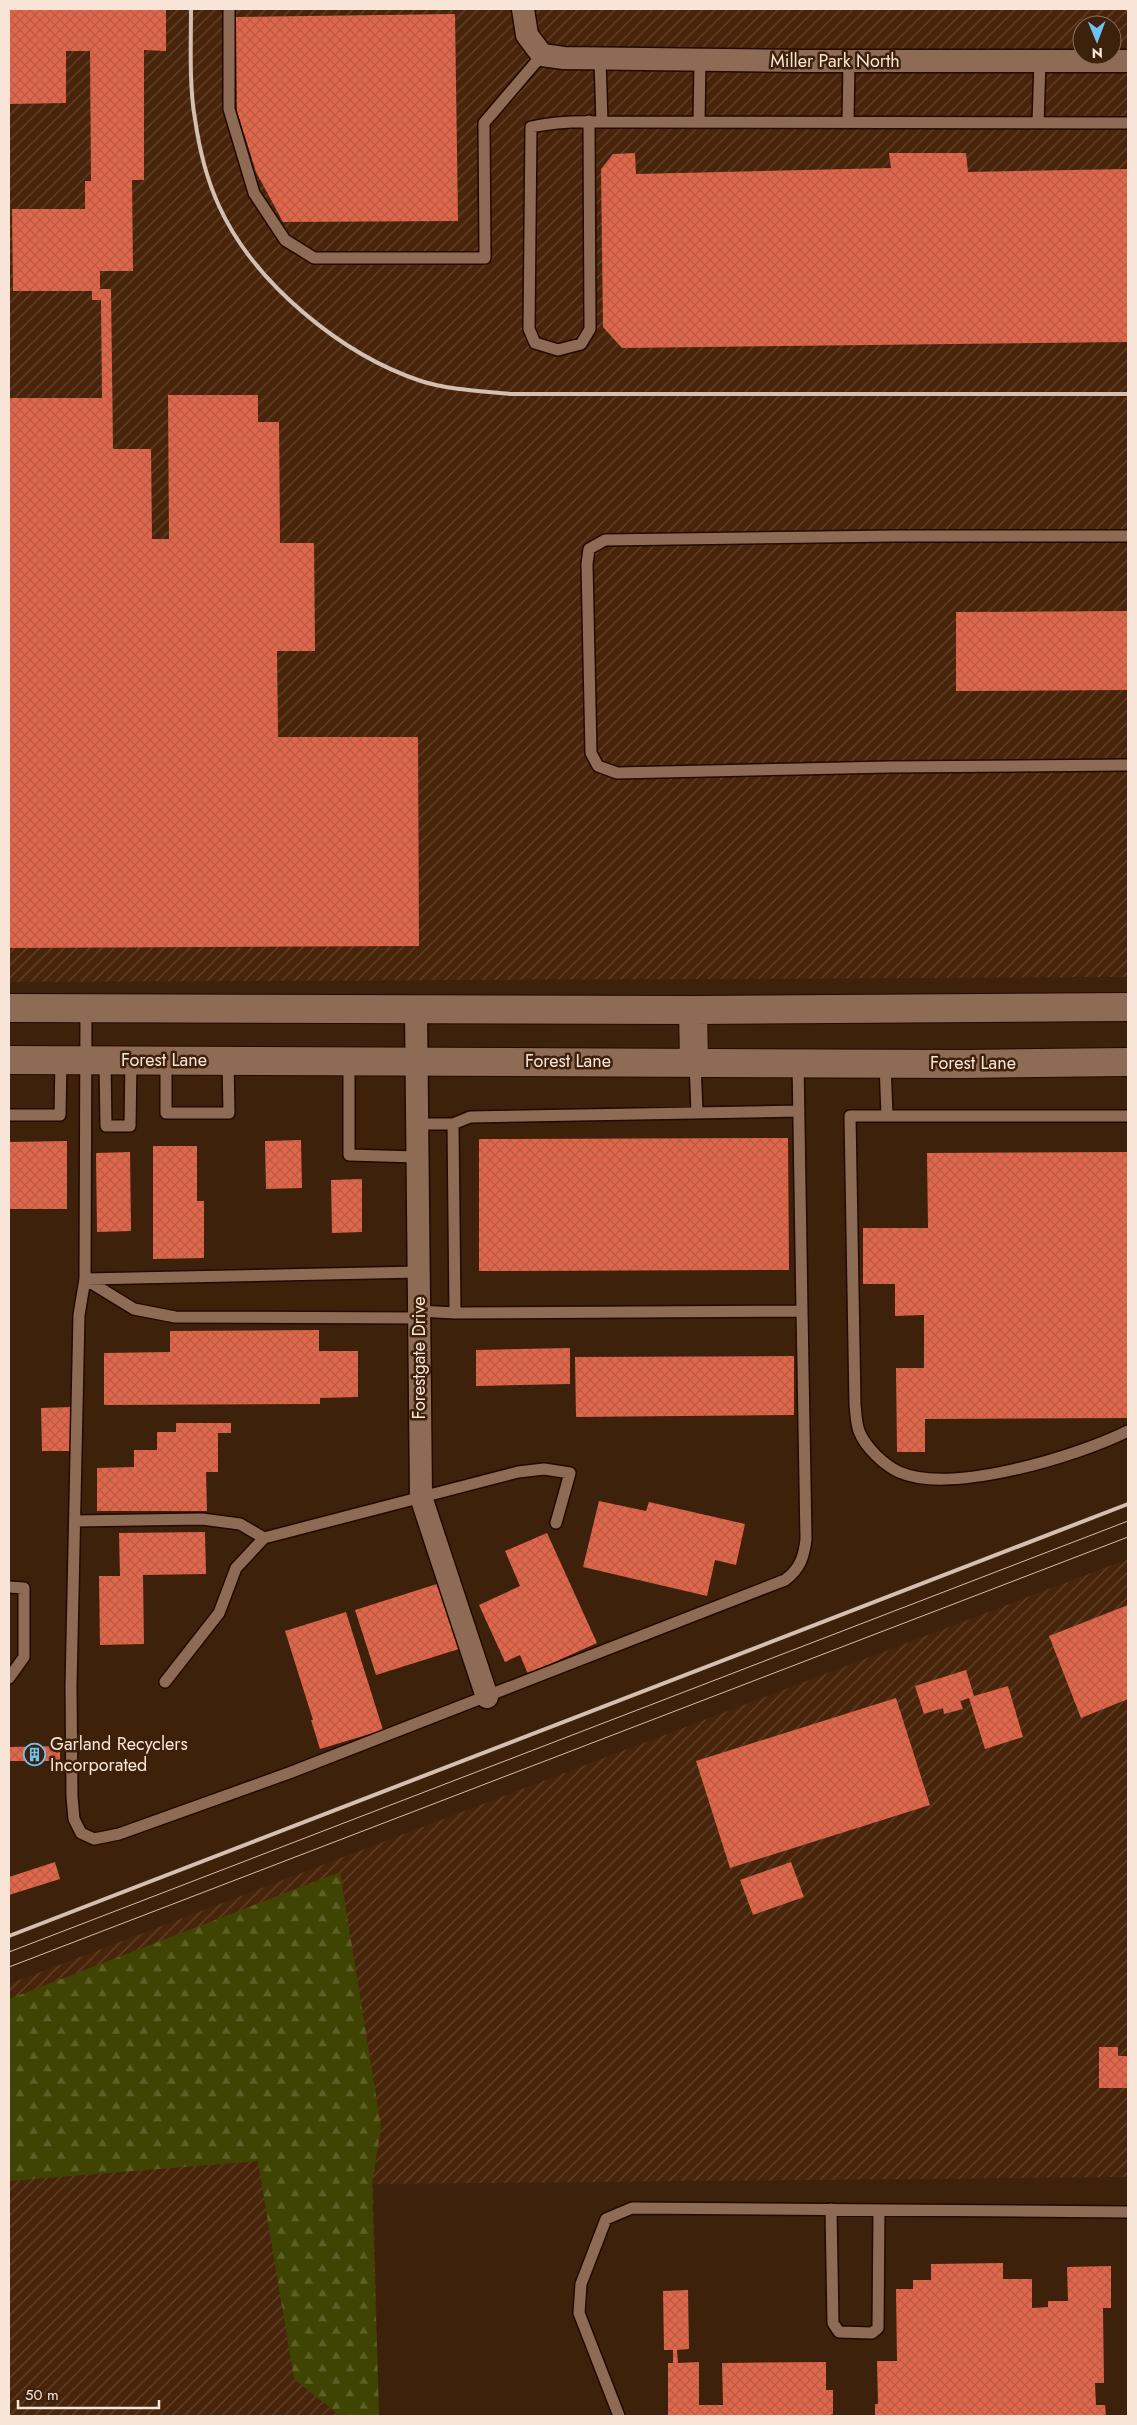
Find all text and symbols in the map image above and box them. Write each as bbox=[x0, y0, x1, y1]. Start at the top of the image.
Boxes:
north arrow bbox=[1072, 15, 1122, 65]
text: N bbox=[1091, 43, 1103, 63]
street label: Miller Park North bbox=[770, 48, 900, 74]
street label: Forest Lane bbox=[121, 1047, 207, 1073]
street label: Forest Lane bbox=[525, 1048, 611, 1074]
street label: Forest Lane bbox=[930, 1050, 1016, 1076]
street label: Forestgate Drive bbox=[406, 1297, 432, 1419]
place label: Garland Recyclers Incorporated bbox=[50, 1731, 188, 1778]
building icon: Garland Recyclers Incorporated bbox=[22, 1742, 46, 1766]
scale bar bbox=[18, 2378, 159, 2410]
text: 50 m bbox=[25, 2384, 59, 2406]

